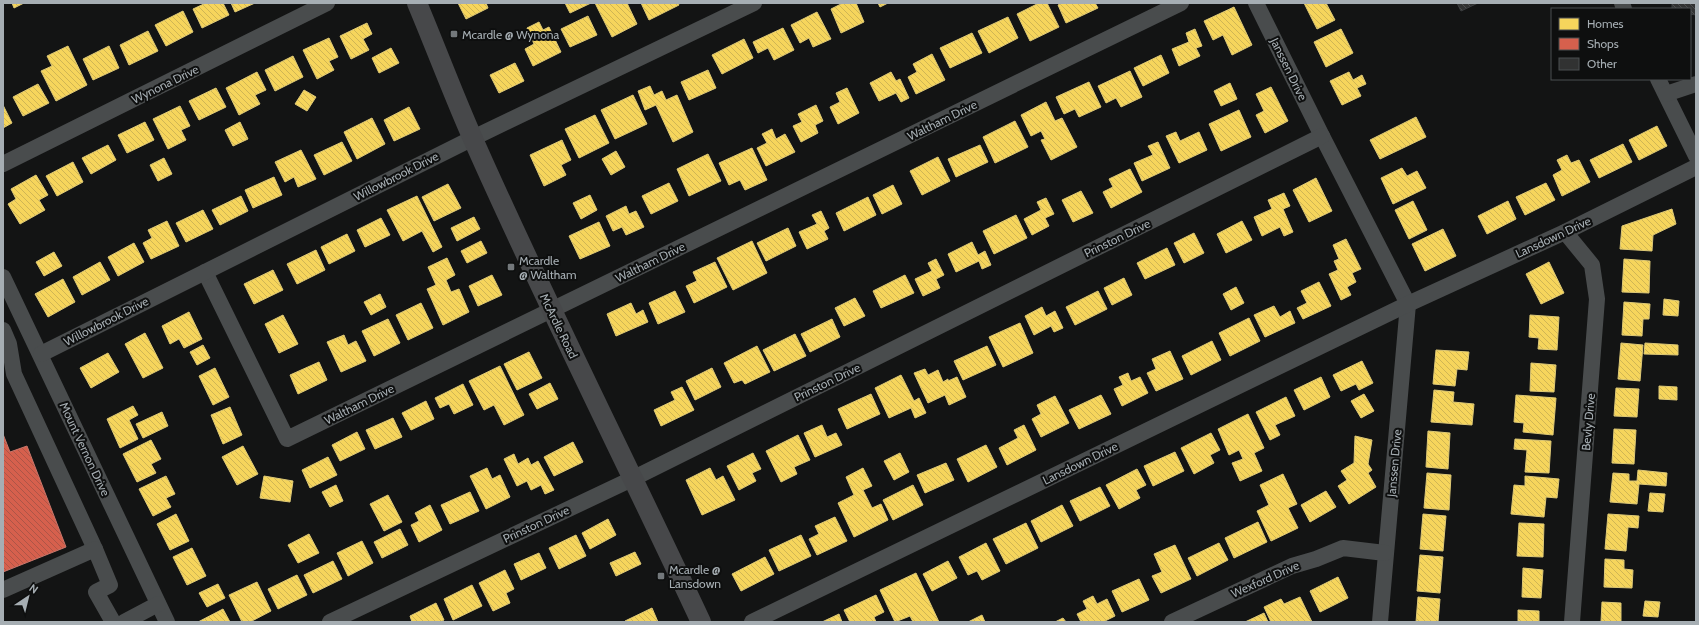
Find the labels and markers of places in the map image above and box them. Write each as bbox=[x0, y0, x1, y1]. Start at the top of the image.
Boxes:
place label: Mcardle @ Wynona bbox=[462, 27, 559, 42]
marker: Mcardle @ Wynona bbox=[449, 29, 459, 39]
place label: Mcardle @ Waltham bbox=[519, 253, 577, 282]
marker: Mcardle @ Waltham bbox=[506, 262, 516, 272]
place label: Mcardle @ Lansdown bbox=[669, 562, 721, 591]
marker: Mcardle @ Lansdown bbox=[656, 571, 666, 581]

